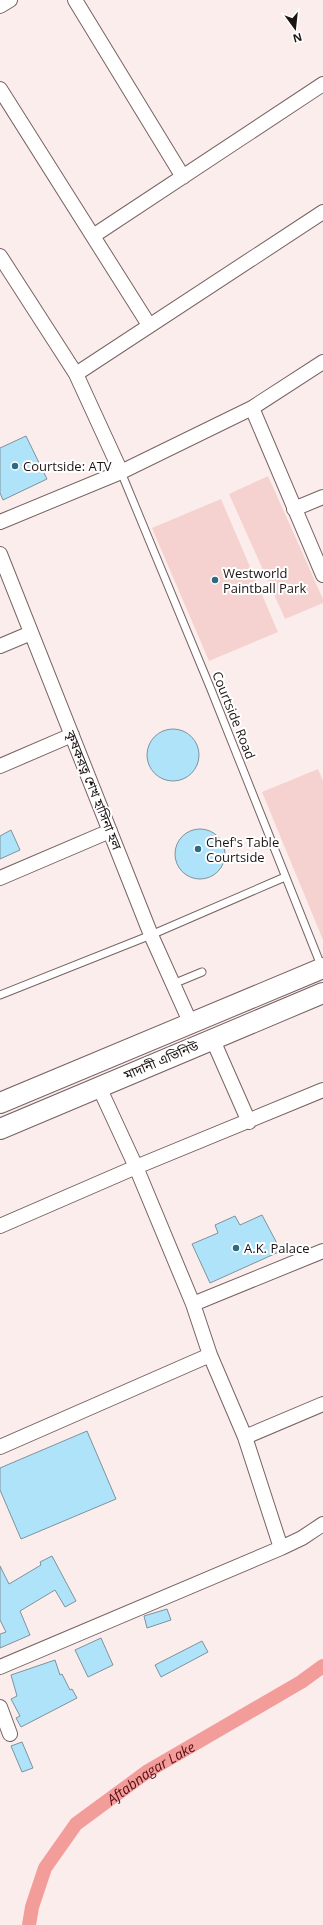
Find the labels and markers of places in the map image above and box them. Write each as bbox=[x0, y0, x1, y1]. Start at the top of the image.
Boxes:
place label: Courtside: ATV bbox=[23, 457, 112, 475]
marker: Courtside: ATV bbox=[10, 461, 20, 471]
place label: Westworld Paintball Park bbox=[223, 564, 306, 597]
marker: Westworld Paintball Park bbox=[210, 575, 220, 585]
place label: Chef's Table Courtside bbox=[206, 833, 279, 866]
marker: Chef's Table Courtside bbox=[193, 844, 203, 854]
place label: A.K. Palace bbox=[244, 1239, 309, 1257]
marker: A.K. Palace bbox=[231, 1243, 241, 1253]

